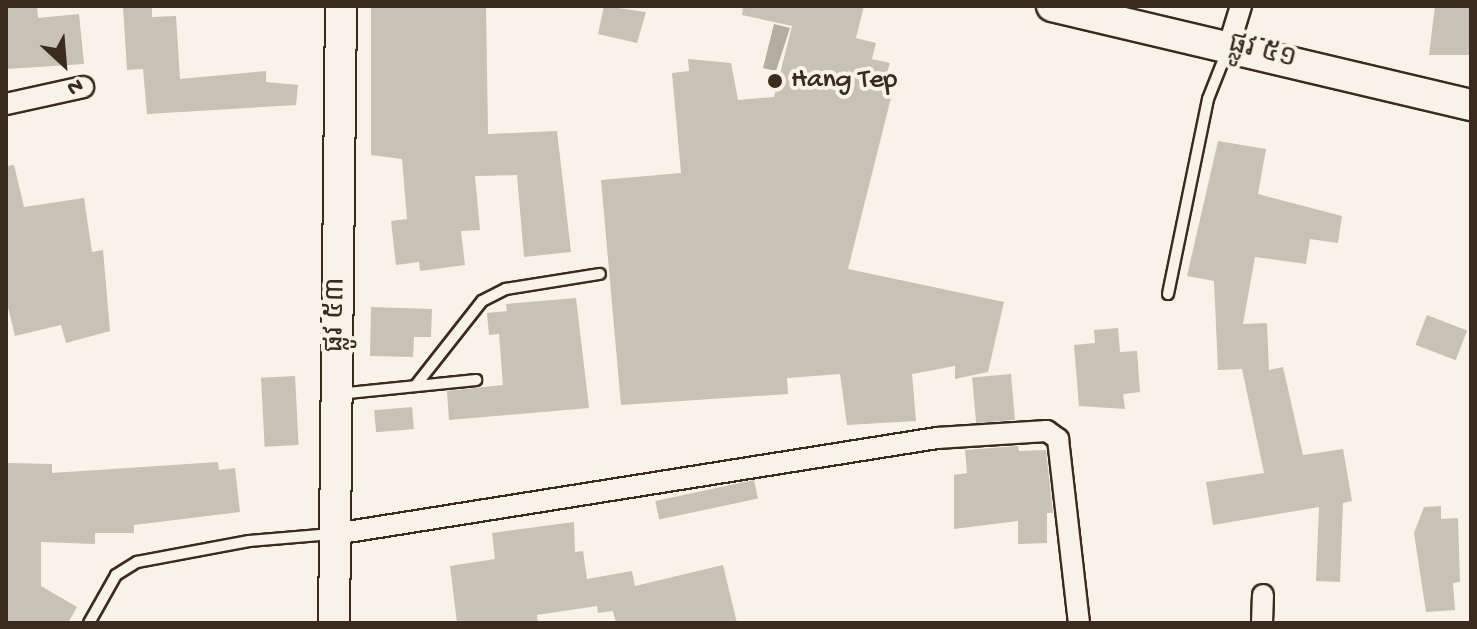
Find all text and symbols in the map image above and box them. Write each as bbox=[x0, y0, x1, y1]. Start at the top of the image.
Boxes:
north arrow bbox=[24, 24, 104, 104]
street label: ផ្លូវ ៥១ bbox=[1224, 28, 1300, 78]
place label: Hang Tep bbox=[791, 64, 897, 98]
text: N bbox=[62, 71, 87, 100]
marker: Hang Tep bbox=[766, 72, 784, 90]
street label: ផ្លូវ ៥៣ bbox=[320, 277, 354, 353]

